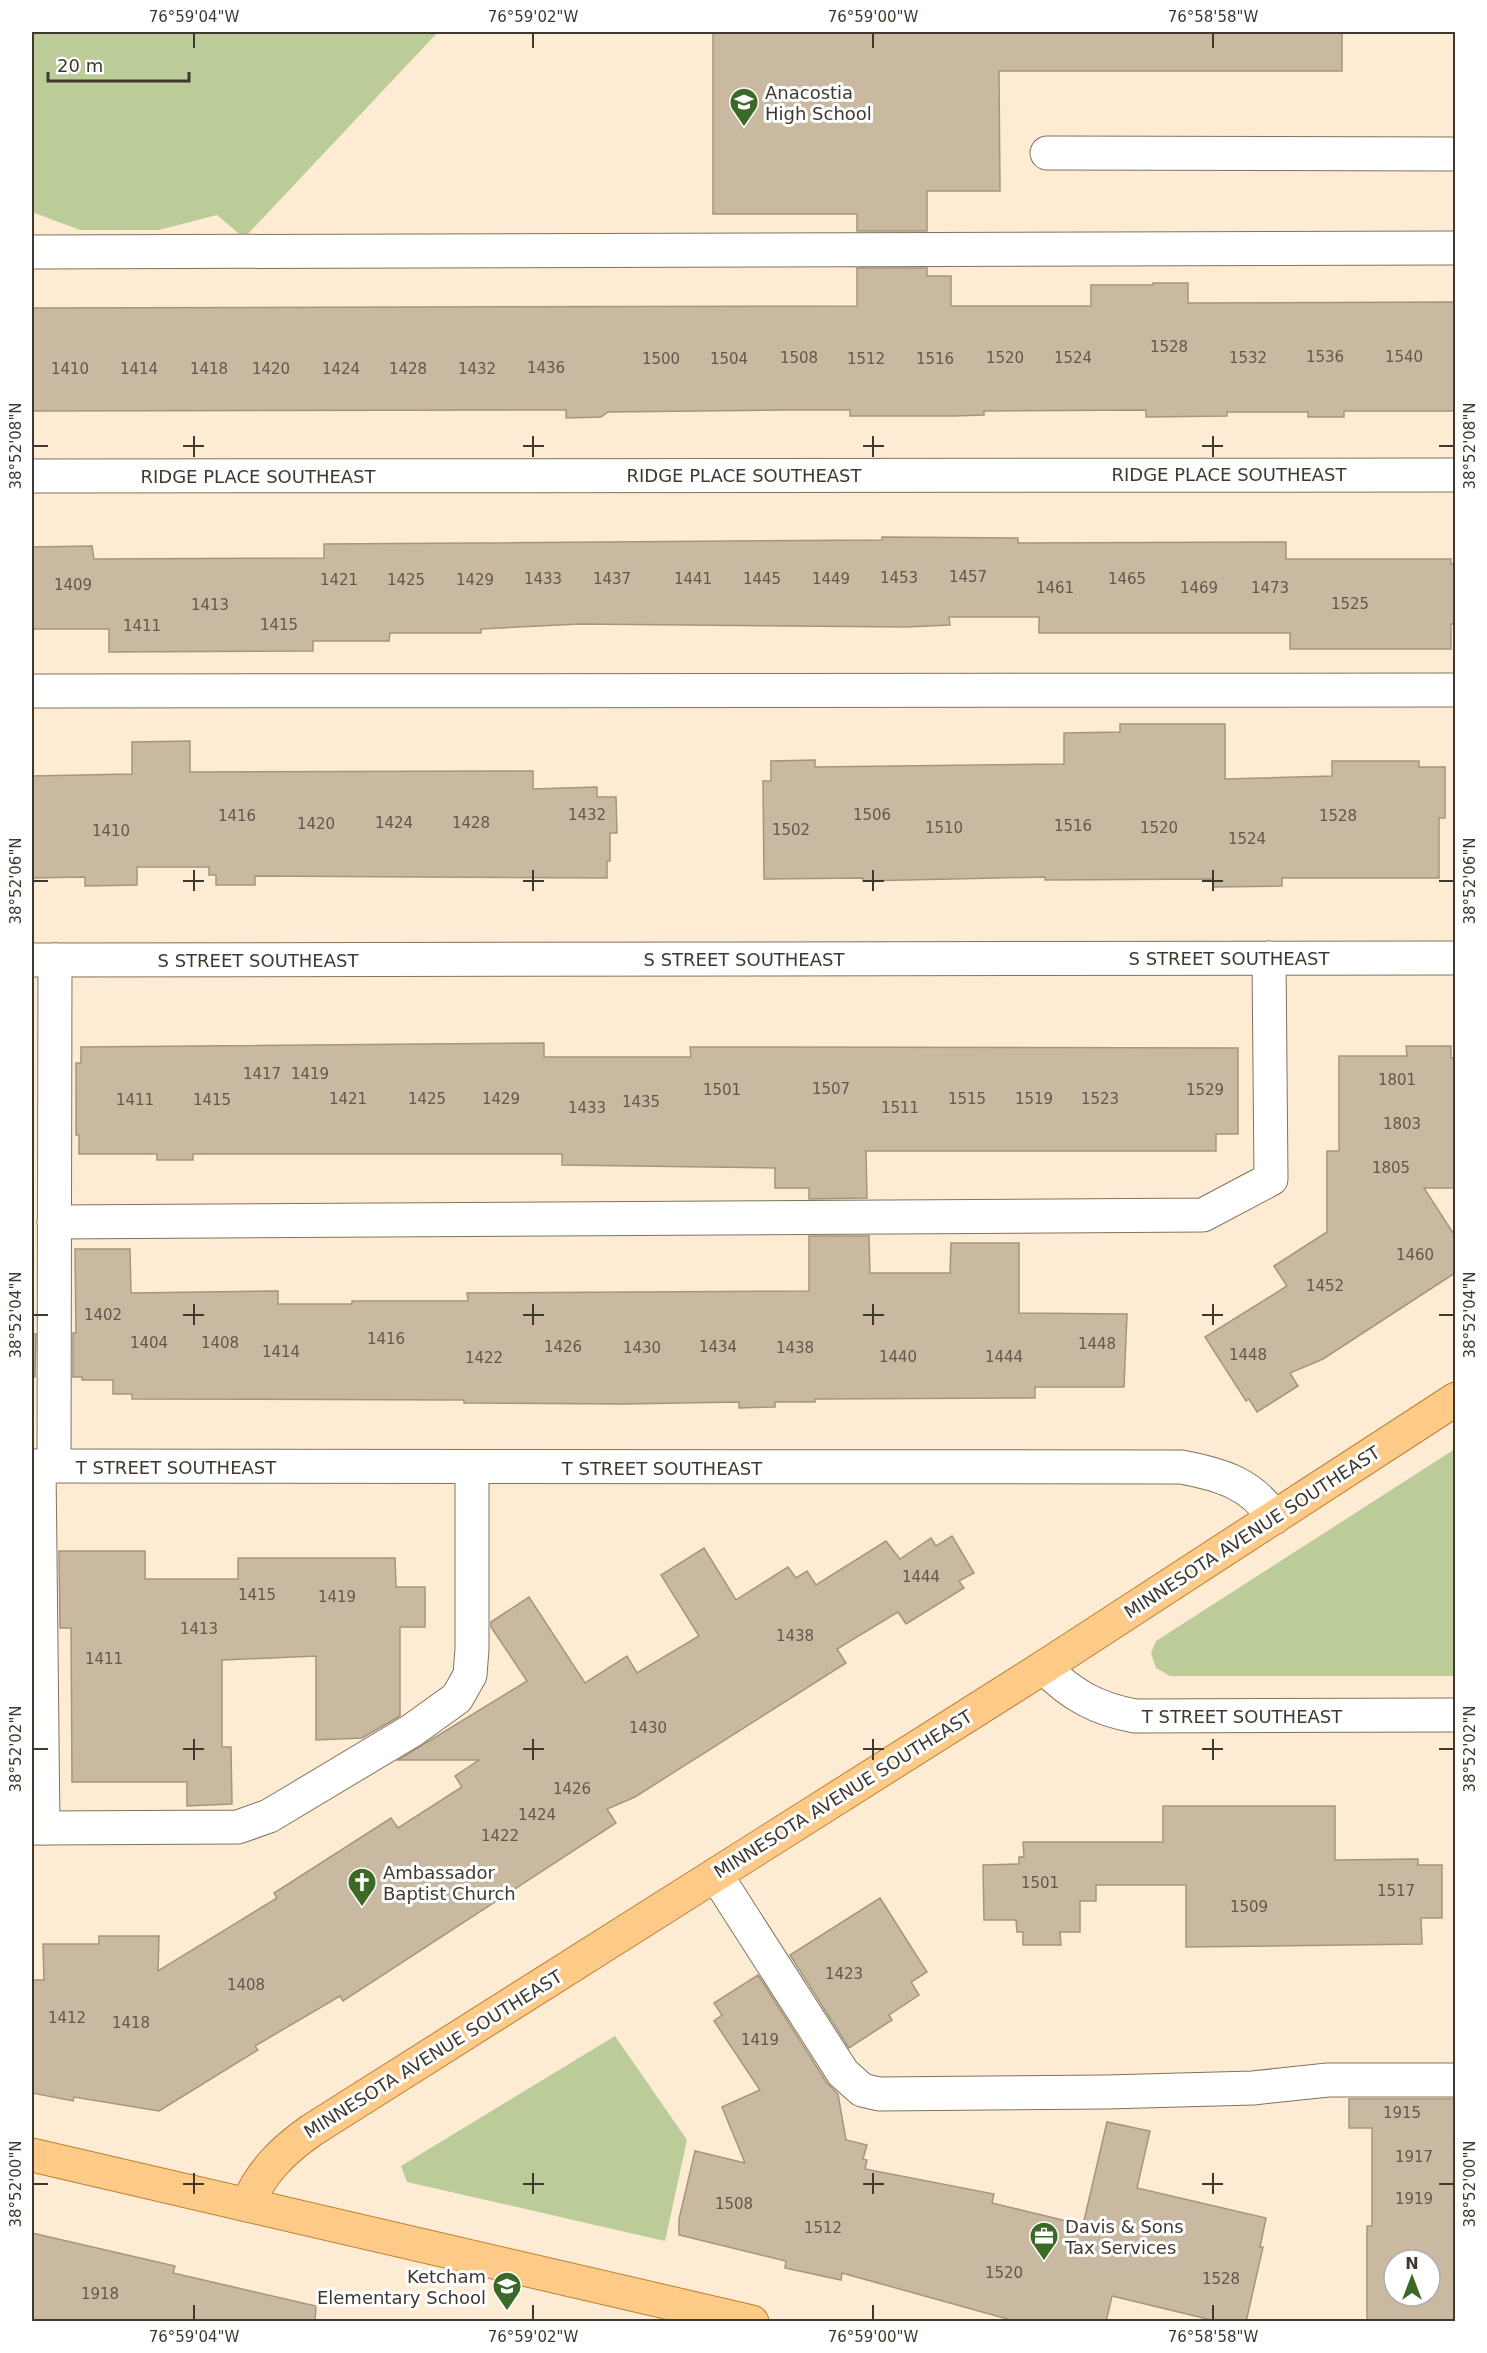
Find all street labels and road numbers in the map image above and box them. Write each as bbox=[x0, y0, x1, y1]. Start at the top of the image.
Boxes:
street label: RIDGE PLACE SOUTHEAST bbox=[1111, 464, 1348, 485]
street label: RIDGE PLACE SOUTHEAST bbox=[626, 465, 863, 486]
street label: RIDGE PLACE SOUTHEAST bbox=[140, 466, 377, 487]
street label: S STREET SOUTHEAST bbox=[1129, 948, 1330, 969]
street label: S STREET SOUTHEAST bbox=[644, 949, 845, 970]
street label: S STREET SOUTHEAST bbox=[158, 950, 359, 971]
street label: MINNESOTA AVENUE SOUTHEAST bbox=[1120, 1441, 1385, 1623]
street label: T STREET SOUTHEAST bbox=[75, 1457, 277, 1478]
street label: T STREET SOUTHEAST bbox=[561, 1458, 763, 1479]
street label: MINNESOTA AVENUE SOUTHEAST bbox=[710, 1705, 977, 1882]
street label: T STREET SOUTHEAST bbox=[1141, 1706, 1343, 1727]
street label: MINNESOTA AVENUE SOUTHEAST bbox=[300, 1965, 567, 2142]

